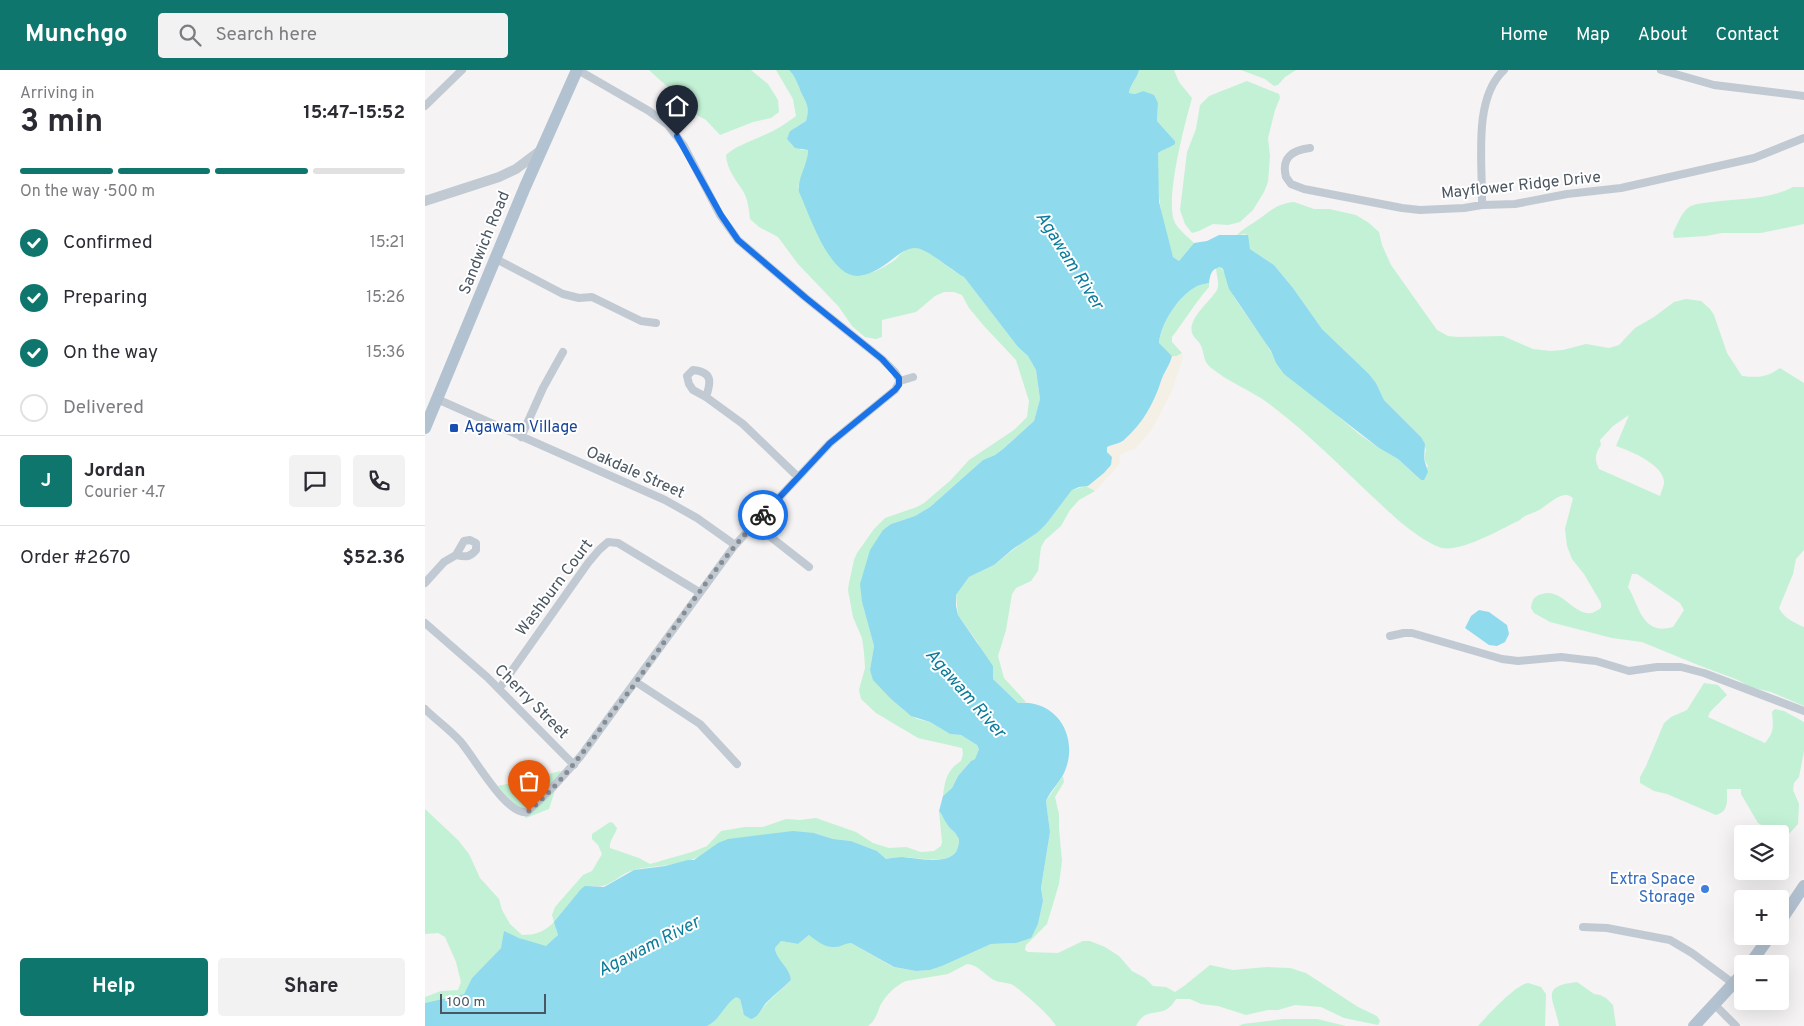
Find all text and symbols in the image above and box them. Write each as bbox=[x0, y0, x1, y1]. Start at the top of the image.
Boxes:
search box bbox=[158, 13, 508, 58]
text: Munchgo bbox=[25, 20, 128, 50]
icon: search bbox=[176, 21, 204, 49]
text: Search here bbox=[216, 23, 317, 47]
text: Home bbox=[1500, 24, 1548, 47]
text: Map bbox=[1576, 24, 1610, 47]
text: About bbox=[1638, 24, 1687, 47]
text: Contact bbox=[1715, 24, 1779, 47]
text: Arriving in bbox=[20, 84, 95, 104]
pin bbox=[656, 85, 698, 136]
icon: home bbox=[663, 92, 691, 120]
text: 15:47–15:52 bbox=[303, 101, 405, 125]
text: 3 min bbox=[20, 103, 103, 143]
street label: Mayflower Ridge Drive bbox=[1440, 168, 1602, 204]
text: On the way · 500 m bbox=[20, 182, 155, 202]
street label: Sandwich Road bbox=[455, 188, 515, 298]
water label: Agawam River bbox=[1030, 208, 1109, 316]
icon: check bbox=[20, 229, 48, 257]
text: Confirmed bbox=[63, 231, 153, 255]
text: 15:21 bbox=[370, 233, 405, 253]
icon: check bbox=[20, 284, 48, 312]
text: Preparing bbox=[63, 286, 147, 310]
text: 15:26 bbox=[366, 288, 405, 308]
icon: check bbox=[20, 339, 48, 367]
text: On the way bbox=[63, 341, 158, 365]
text: 15:36 bbox=[366, 343, 405, 363]
text: Delivered bbox=[63, 396, 144, 420]
place label: Agawam Village bbox=[464, 418, 578, 438]
marker: Agawam Village bbox=[448, 422, 460, 434]
street label: Oakdale Street bbox=[583, 442, 687, 504]
button: chat bbox=[289, 455, 341, 507]
button: phone bbox=[353, 455, 405, 507]
text: Jordan bbox=[84, 459, 146, 483]
text: J bbox=[41, 469, 51, 493]
text: Courier · 4.7 bbox=[84, 483, 165, 503]
courier bbox=[738, 490, 788, 540]
icon: bike bbox=[749, 501, 777, 529]
street label: Washburn Court bbox=[512, 536, 598, 640]
text: Order #2670 bbox=[20, 546, 131, 570]
text: $52.36 bbox=[343, 546, 405, 570]
water label: Agawam River bbox=[920, 644, 1012, 745]
street label: Cherry Street bbox=[490, 661, 572, 743]
pin bbox=[508, 760, 550, 811]
icon: bag bbox=[515, 767, 543, 795]
map controls bbox=[1734, 825, 1789, 1010]
button: layers bbox=[1734, 825, 1789, 880]
place label: Extra Space Storage bbox=[1610, 870, 1695, 908]
marker: Extra Space Storage bbox=[1699, 883, 1711, 895]
button: + bbox=[1734, 890, 1789, 945]
water label: Agawam River bbox=[594, 910, 706, 983]
button: − bbox=[1734, 955, 1789, 1010]
button: Help bbox=[20, 958, 208, 1016]
button: Share bbox=[218, 958, 405, 1016]
scale bar bbox=[440, 991, 546, 1014]
text: 100 m bbox=[447, 994, 485, 1011]

